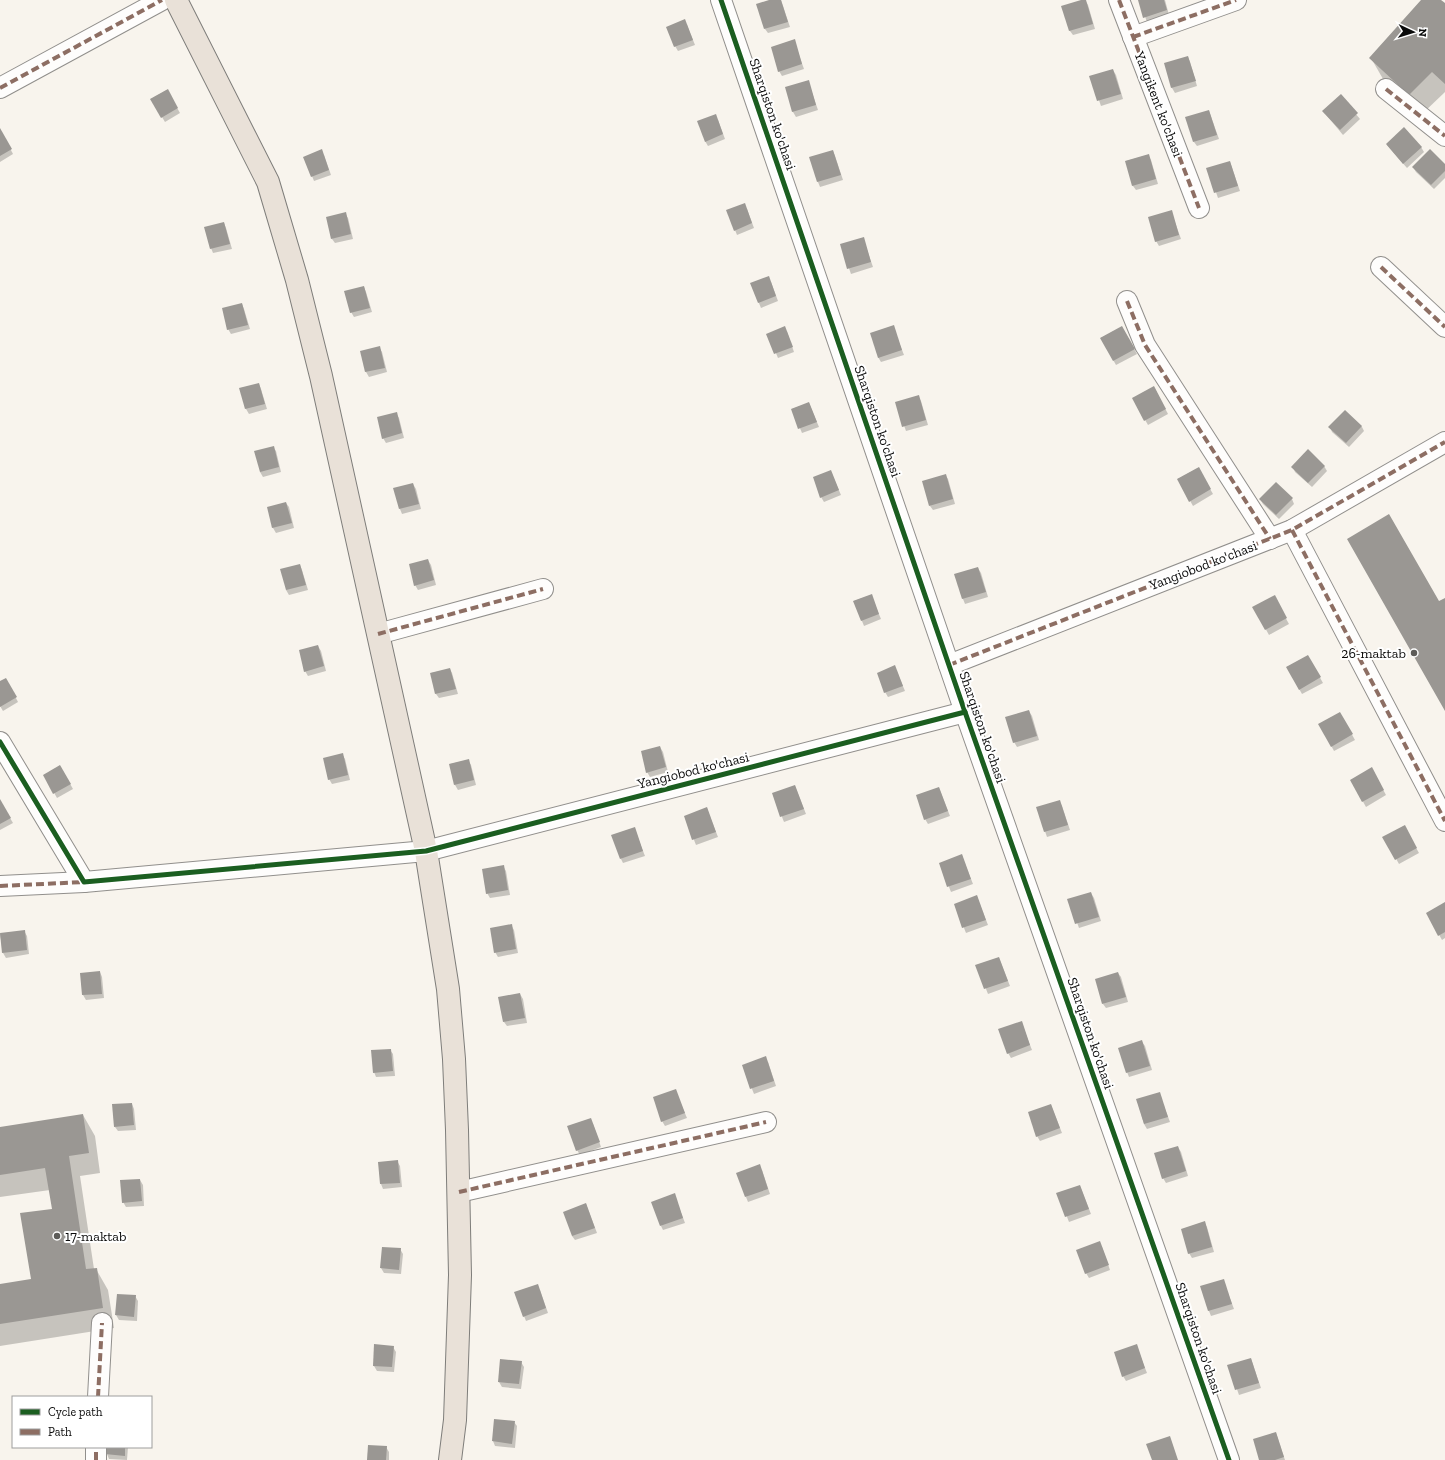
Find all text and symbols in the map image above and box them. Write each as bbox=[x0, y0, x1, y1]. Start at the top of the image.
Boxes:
north arrow bbox=[1393, 12, 1433, 52]
text: N bbox=[1416, 28, 1429, 38]
street label: Yangikent ko'chasi bbox=[1130, 48, 1187, 159]
street label: Sharqiston ko'chasi bbox=[745, 56, 800, 172]
street label: Sharqiston ko'chasi bbox=[850, 363, 905, 479]
street label: Yangiobod ko'chasi bbox=[1146, 537, 1260, 594]
place label: 26-maktab bbox=[1341, 645, 1406, 662]
marker: 26-maktab bbox=[1409, 648, 1419, 658]
street label: Sharqiston ko'chasi bbox=[955, 669, 1010, 785]
street label: Yangiobod ko'chasi bbox=[635, 748, 751, 793]
street label: Sharqiston ko'chasi bbox=[1063, 975, 1118, 1091]
place label: 17-maktab bbox=[65, 1228, 127, 1245]
marker: 17-maktab bbox=[52, 1231, 62, 1241]
street label: Sharqiston ko'chasi bbox=[1171, 1280, 1226, 1396]
legend bbox=[12, 1396, 152, 1448]
text: Cycle path bbox=[48, 1405, 103, 1419]
text: Path bbox=[48, 1425, 72, 1439]

